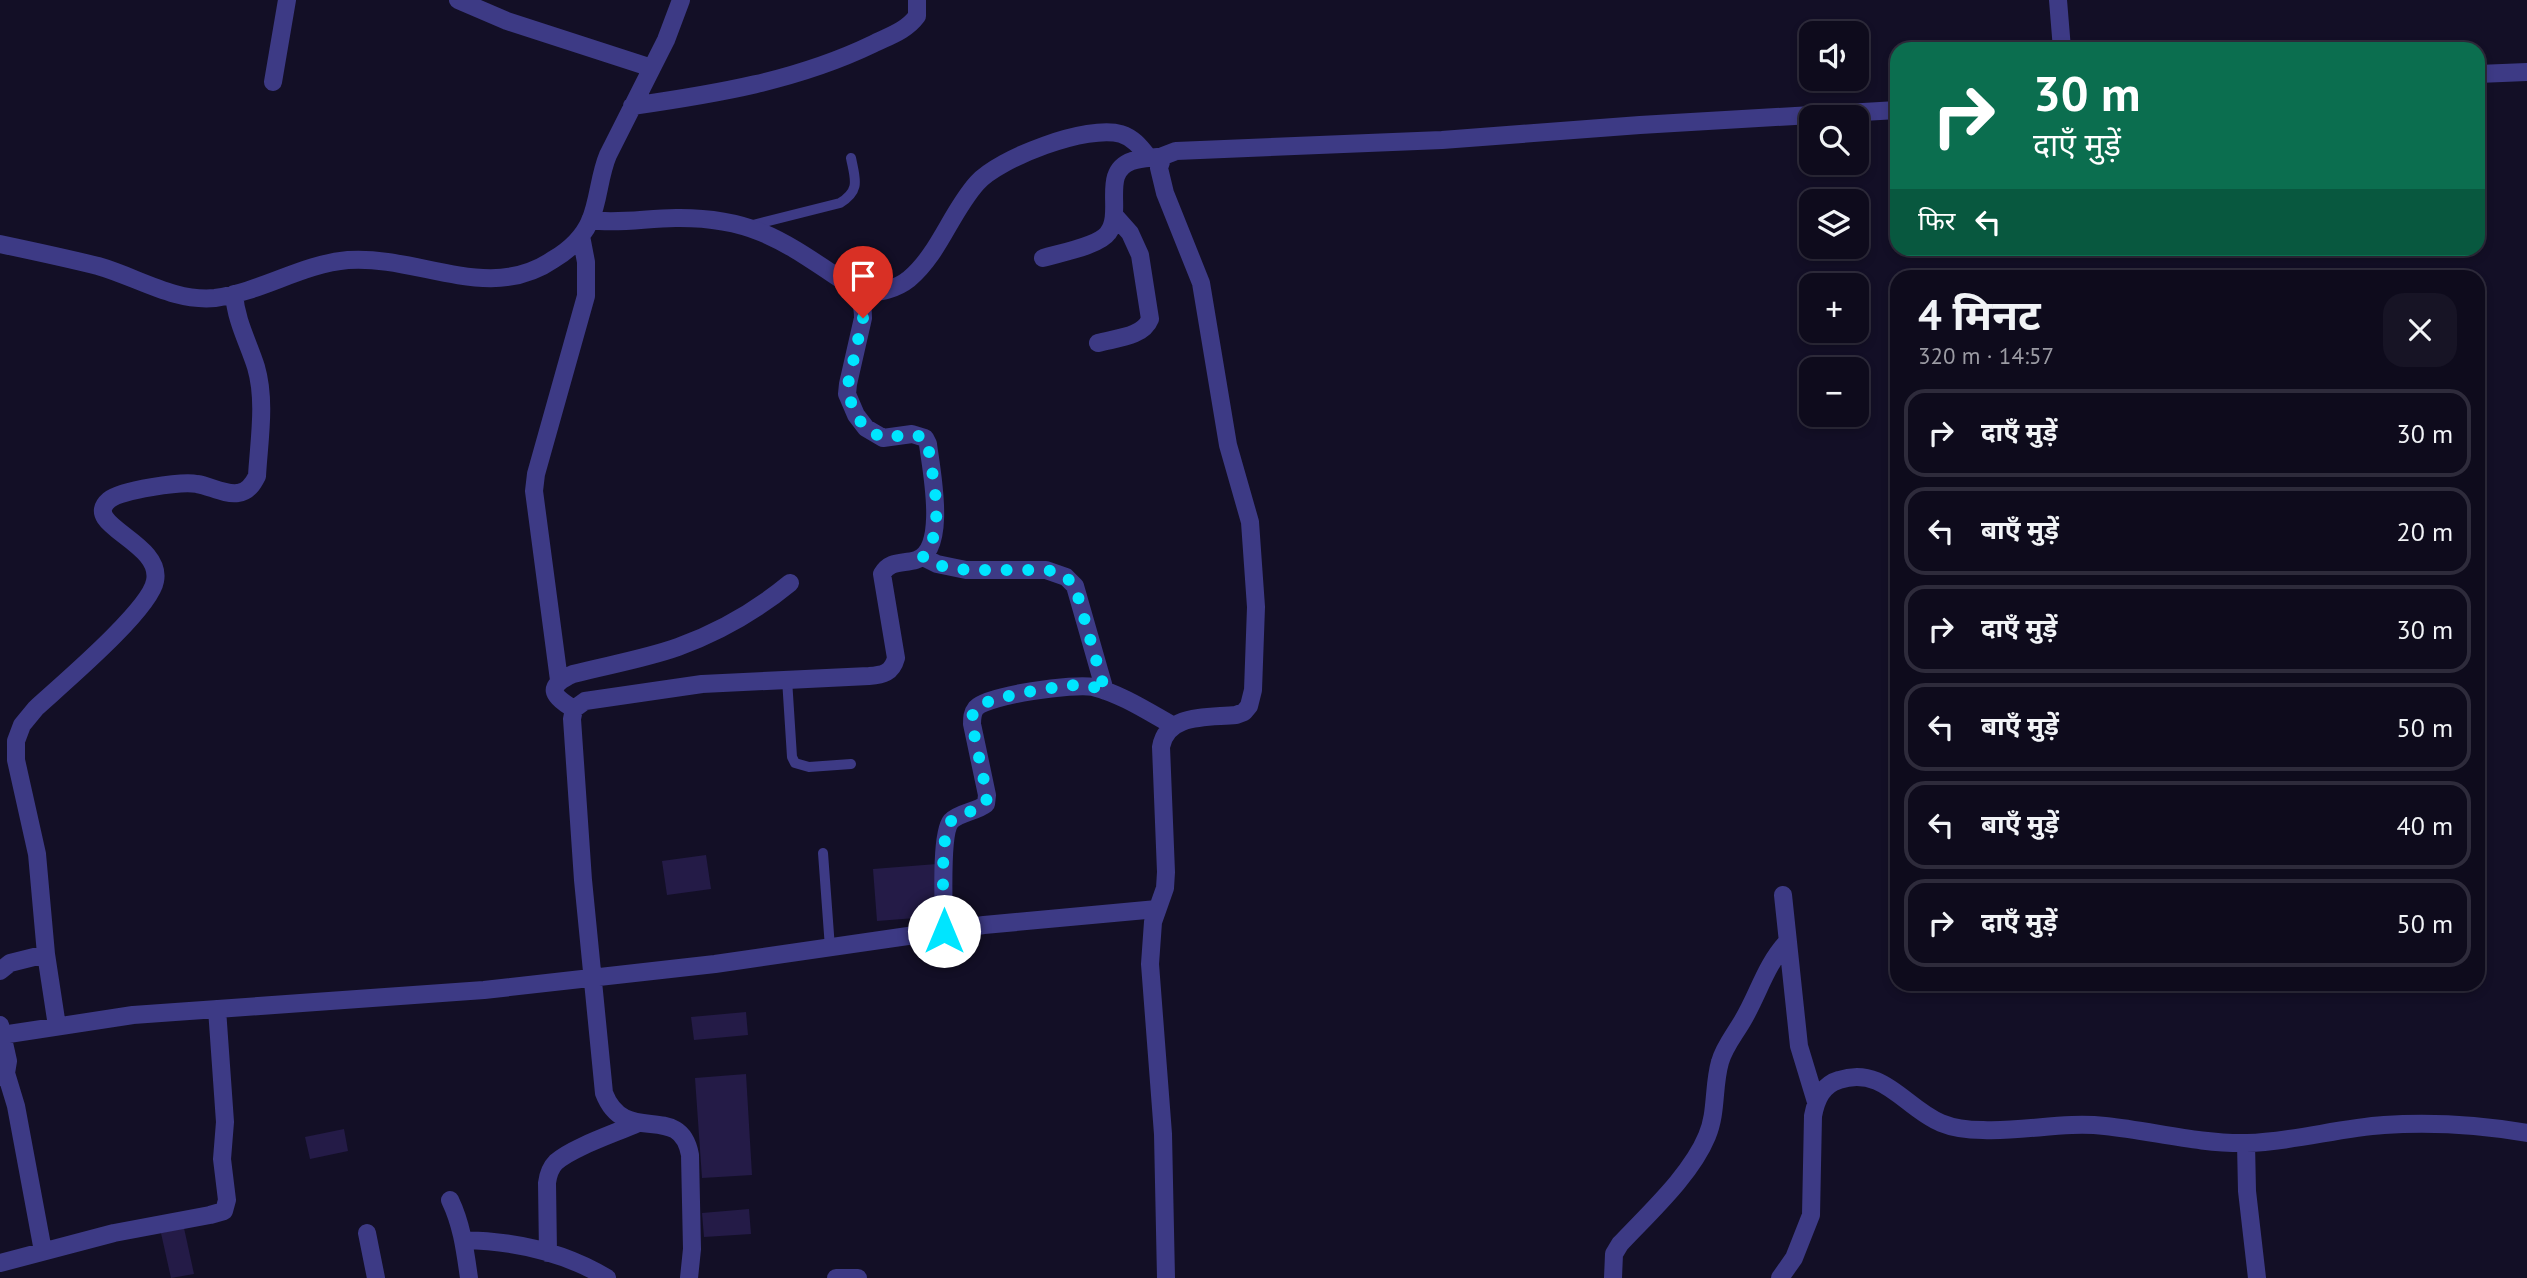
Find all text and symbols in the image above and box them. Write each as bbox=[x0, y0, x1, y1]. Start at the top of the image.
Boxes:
map controls bbox=[1799, 21, 1869, 427]
button: sound bbox=[1799, 21, 1869, 91]
text: 30 m bbox=[2033, 61, 2140, 125]
icon: right bbox=[1918, 70, 2009, 161]
button: search bbox=[1799, 105, 1869, 175]
text: दाएँ मुड़ें bbox=[2033, 123, 2121, 165]
button: layers bbox=[1799, 189, 1869, 259]
icon: left bbox=[1969, 203, 2007, 241]
text: फिर bbox=[1918, 204, 1955, 237]
pin bbox=[833, 246, 893, 318]
icon: arrive bbox=[844, 257, 882, 295]
button: + bbox=[1799, 273, 1869, 343]
text: 4 मिनट bbox=[1918, 287, 2041, 342]
button: close bbox=[2383, 293, 2457, 367]
text: 320 m · 14:57 bbox=[1918, 341, 2054, 370]
button: − bbox=[1799, 357, 1869, 427]
icon: right bbox=[1922, 414, 1960, 452]
text: दाएँ मुड़ें bbox=[1981, 415, 2057, 448]
text: 30 m bbox=[2397, 417, 2453, 450]
icon: left bbox=[1922, 512, 1960, 550]
text: बाएँ मुड़ें bbox=[1981, 513, 2059, 546]
text: 20 m bbox=[2397, 515, 2453, 548]
icon: right bbox=[1922, 610, 1960, 648]
text: दाएँ मुड़ें bbox=[1981, 611, 2057, 644]
text: 30 m bbox=[2397, 613, 2453, 646]
icon: left bbox=[1922, 708, 1960, 746]
text: बाएँ मुड़ें bbox=[1981, 709, 2059, 742]
text: 50 m bbox=[2397, 711, 2453, 744]
icon: left bbox=[1922, 806, 1960, 844]
text: बाएँ मुड़ें bbox=[1981, 807, 2059, 840]
text: 40 m bbox=[2397, 809, 2453, 842]
position arrow bbox=[907, 894, 981, 968]
icon: right bbox=[1922, 904, 1960, 942]
text: दाएँ मुड़ें bbox=[1981, 905, 2057, 938]
text: 50 m bbox=[2397, 907, 2453, 940]

